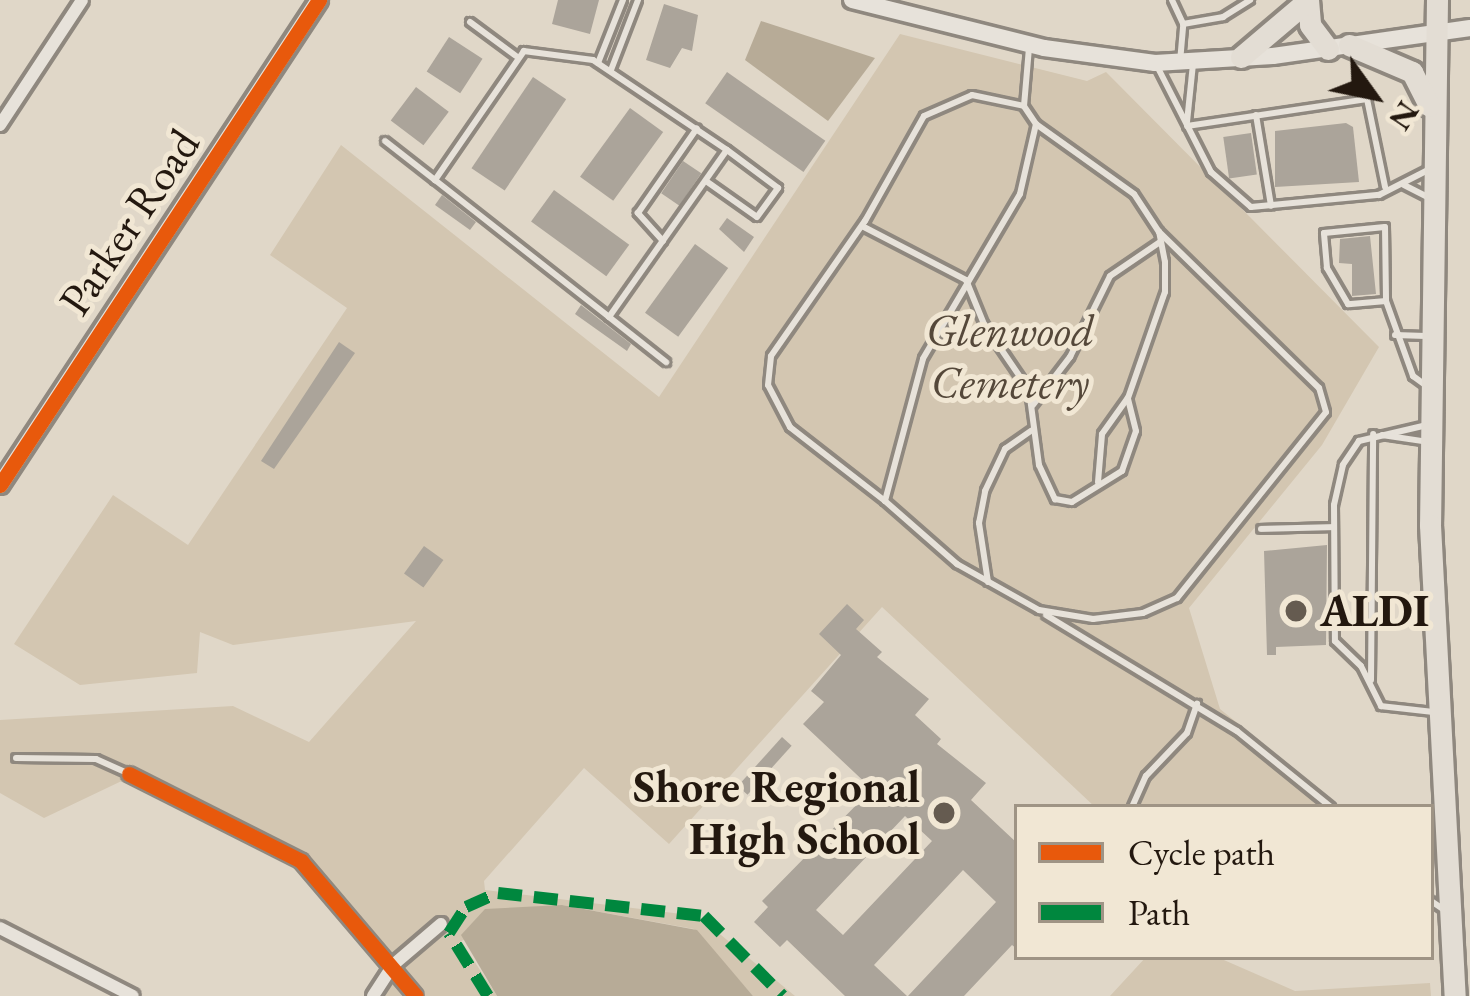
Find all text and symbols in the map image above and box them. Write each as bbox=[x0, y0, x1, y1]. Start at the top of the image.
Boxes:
north arrow bbox=[1314, 36, 1434, 156]
text: N bbox=[1379, 93, 1430, 139]
street label: Parker Road bbox=[47, 119, 211, 325]
park label: Glenwood Cemetery bbox=[926, 304, 1094, 410]
place label: ALDI bbox=[1320, 584, 1429, 638]
marker: ALDI bbox=[1283, 598, 1309, 624]
place label: Shore Regional High School bbox=[633, 760, 920, 866]
marker: Shore Regional High School bbox=[931, 800, 957, 826]
legend bbox=[1014, 804, 1434, 960]
text: Cycle path bbox=[1128, 829, 1275, 876]
text: Path bbox=[1128, 889, 1190, 936]

